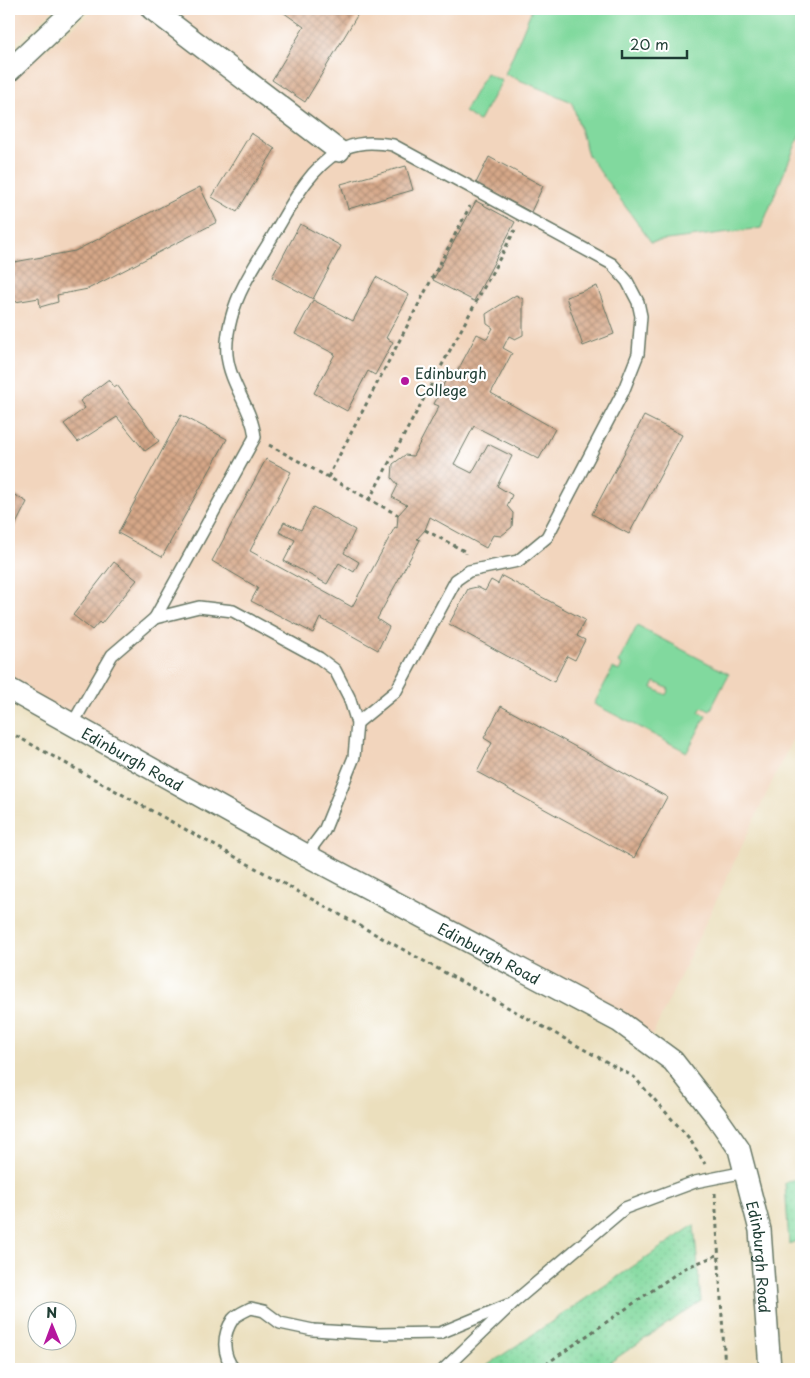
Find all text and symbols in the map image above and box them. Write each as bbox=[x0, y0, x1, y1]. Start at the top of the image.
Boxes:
scale bar bbox=[622, 28, 688, 60]
text: 20 m bbox=[630, 32, 669, 55]
place label: Edinburgh College bbox=[415, 361, 487, 401]
marker: Edinburgh College bbox=[399, 375, 411, 387]
street label: Edinburgh Road bbox=[78, 721, 188, 796]
street label: Edinburgh Road bbox=[434, 916, 545, 989]
street label: Edinburgh Road bbox=[741, 1198, 777, 1314]
north arrow bbox=[28, 1300, 78, 1350]
text: N bbox=[46, 1302, 57, 1323]

